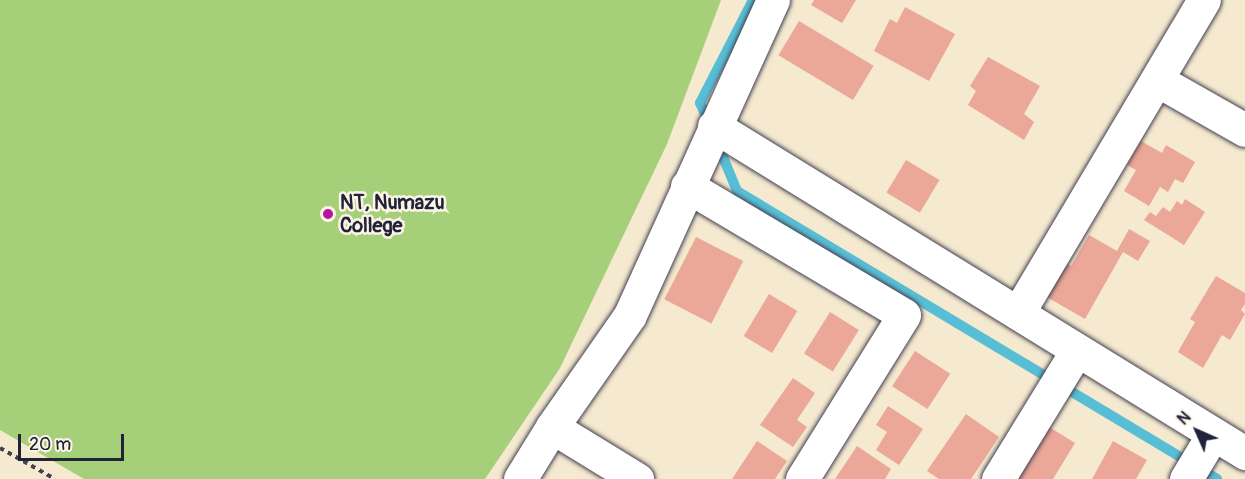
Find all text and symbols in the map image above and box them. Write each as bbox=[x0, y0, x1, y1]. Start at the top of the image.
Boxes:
place label: NT, Numazu College bbox=[340, 190, 445, 237]
marker: NT, Numazu College bbox=[321, 207, 335, 221]
north arrow bbox=[1167, 401, 1227, 461]
text: N bbox=[1173, 407, 1195, 429]
scale bar bbox=[21, 422, 128, 460]
text: 20 m bbox=[29, 433, 71, 456]

